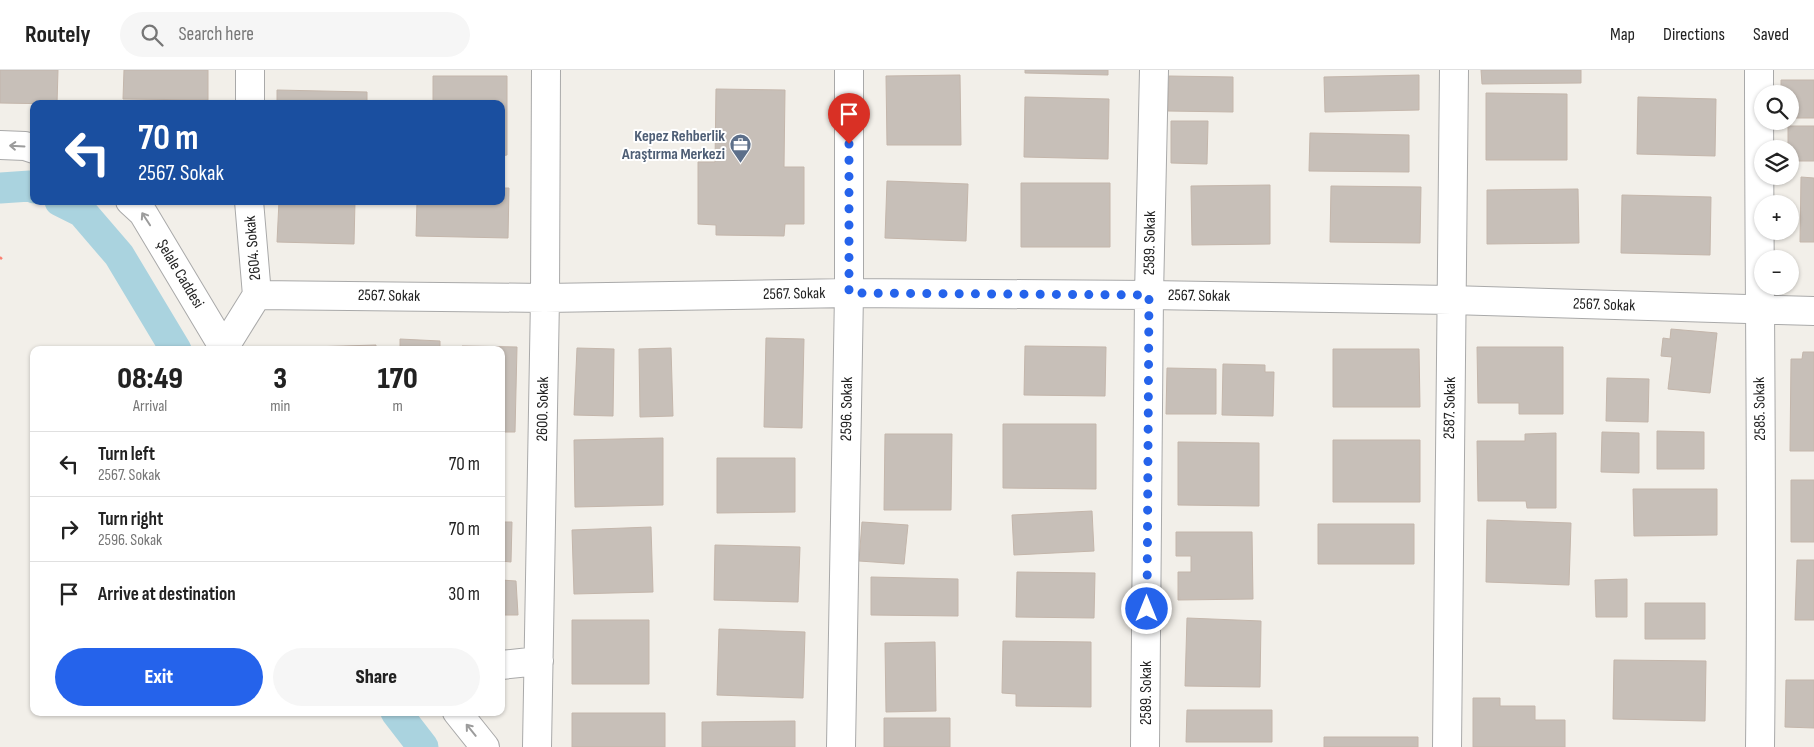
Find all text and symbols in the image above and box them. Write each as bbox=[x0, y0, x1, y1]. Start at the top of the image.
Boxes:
search box bbox=[120, 12, 470, 57]
text: Routely bbox=[25, 20, 90, 49]
icon: search bbox=[138, 21, 166, 49]
text: Search here bbox=[178, 23, 254, 46]
text: Map bbox=[1610, 24, 1635, 45]
text: Directions bbox=[1663, 24, 1725, 45]
text: Saved bbox=[1753, 24, 1789, 45]
map controls bbox=[1754, 85, 1799, 295]
button: search bbox=[1754, 85, 1799, 130]
pin bbox=[828, 93, 870, 144]
icon: arrive bbox=[835, 100, 863, 128]
text: 70 m bbox=[138, 117, 198, 160]
icon: left bbox=[55, 120, 120, 185]
place label: Kepez Rehberlik Araştırma Merkezi bbox=[621, 127, 725, 164]
office icon: Kepez Rehberlik Araştırma Merkezi bbox=[729, 133, 753, 164]
button: layers bbox=[1754, 140, 1799, 185]
one-way arrow bbox=[9, 142, 25, 151]
text: 2567. Sokak bbox=[138, 160, 224, 187]
button: + bbox=[1754, 195, 1799, 240]
street label: 2589. Sokak bbox=[1140, 211, 1160, 275]
one-way arrow bbox=[141, 212, 151, 226]
street label: 2604. Sokak bbox=[241, 215, 265, 281]
street label: Şelale Caddesi bbox=[152, 236, 208, 312]
button: − bbox=[1754, 250, 1799, 295]
street label: 2567. Sokak bbox=[763, 284, 825, 304]
street label: 2567. Sokak bbox=[358, 286, 420, 306]
street label: 2567. Sokak bbox=[1168, 286, 1230, 306]
street label: 2567. Sokak bbox=[1572, 294, 1636, 316]
text: 08:49 bbox=[117, 361, 183, 397]
text: 3 bbox=[273, 361, 287, 397]
text: 170 bbox=[378, 361, 418, 397]
street label: 2600. Sokak bbox=[533, 376, 553, 442]
street label: 2596. Sokak bbox=[837, 377, 857, 441]
street label: 2587. Sokak bbox=[1440, 377, 1460, 439]
street label: 2585. Sokak bbox=[1750, 377, 1770, 441]
text: Arrival bbox=[133, 397, 167, 416]
text: min bbox=[270, 397, 290, 416]
text: m bbox=[393, 397, 403, 416]
text: Turn left bbox=[98, 443, 155, 466]
icon: left bbox=[55, 450, 83, 478]
text: 70 m bbox=[449, 453, 480, 476]
text: 2567. Sokak bbox=[98, 466, 160, 485]
text: Turn right bbox=[98, 508, 163, 531]
icon: right bbox=[55, 515, 83, 543]
text: 70 m bbox=[449, 518, 480, 541]
text: 2596. Sokak bbox=[98, 531, 162, 550]
icon: arrive bbox=[55, 580, 83, 608]
position arrow bbox=[1120, 582, 1172, 634]
text: Arrive at destination bbox=[98, 583, 236, 606]
text: 30 m bbox=[448, 583, 480, 606]
button: Exit bbox=[55, 648, 263, 706]
button: Share bbox=[273, 648, 480, 706]
street label: 2589. Sokak bbox=[1137, 661, 1156, 725]
one-way arrow bbox=[465, 724, 476, 737]

